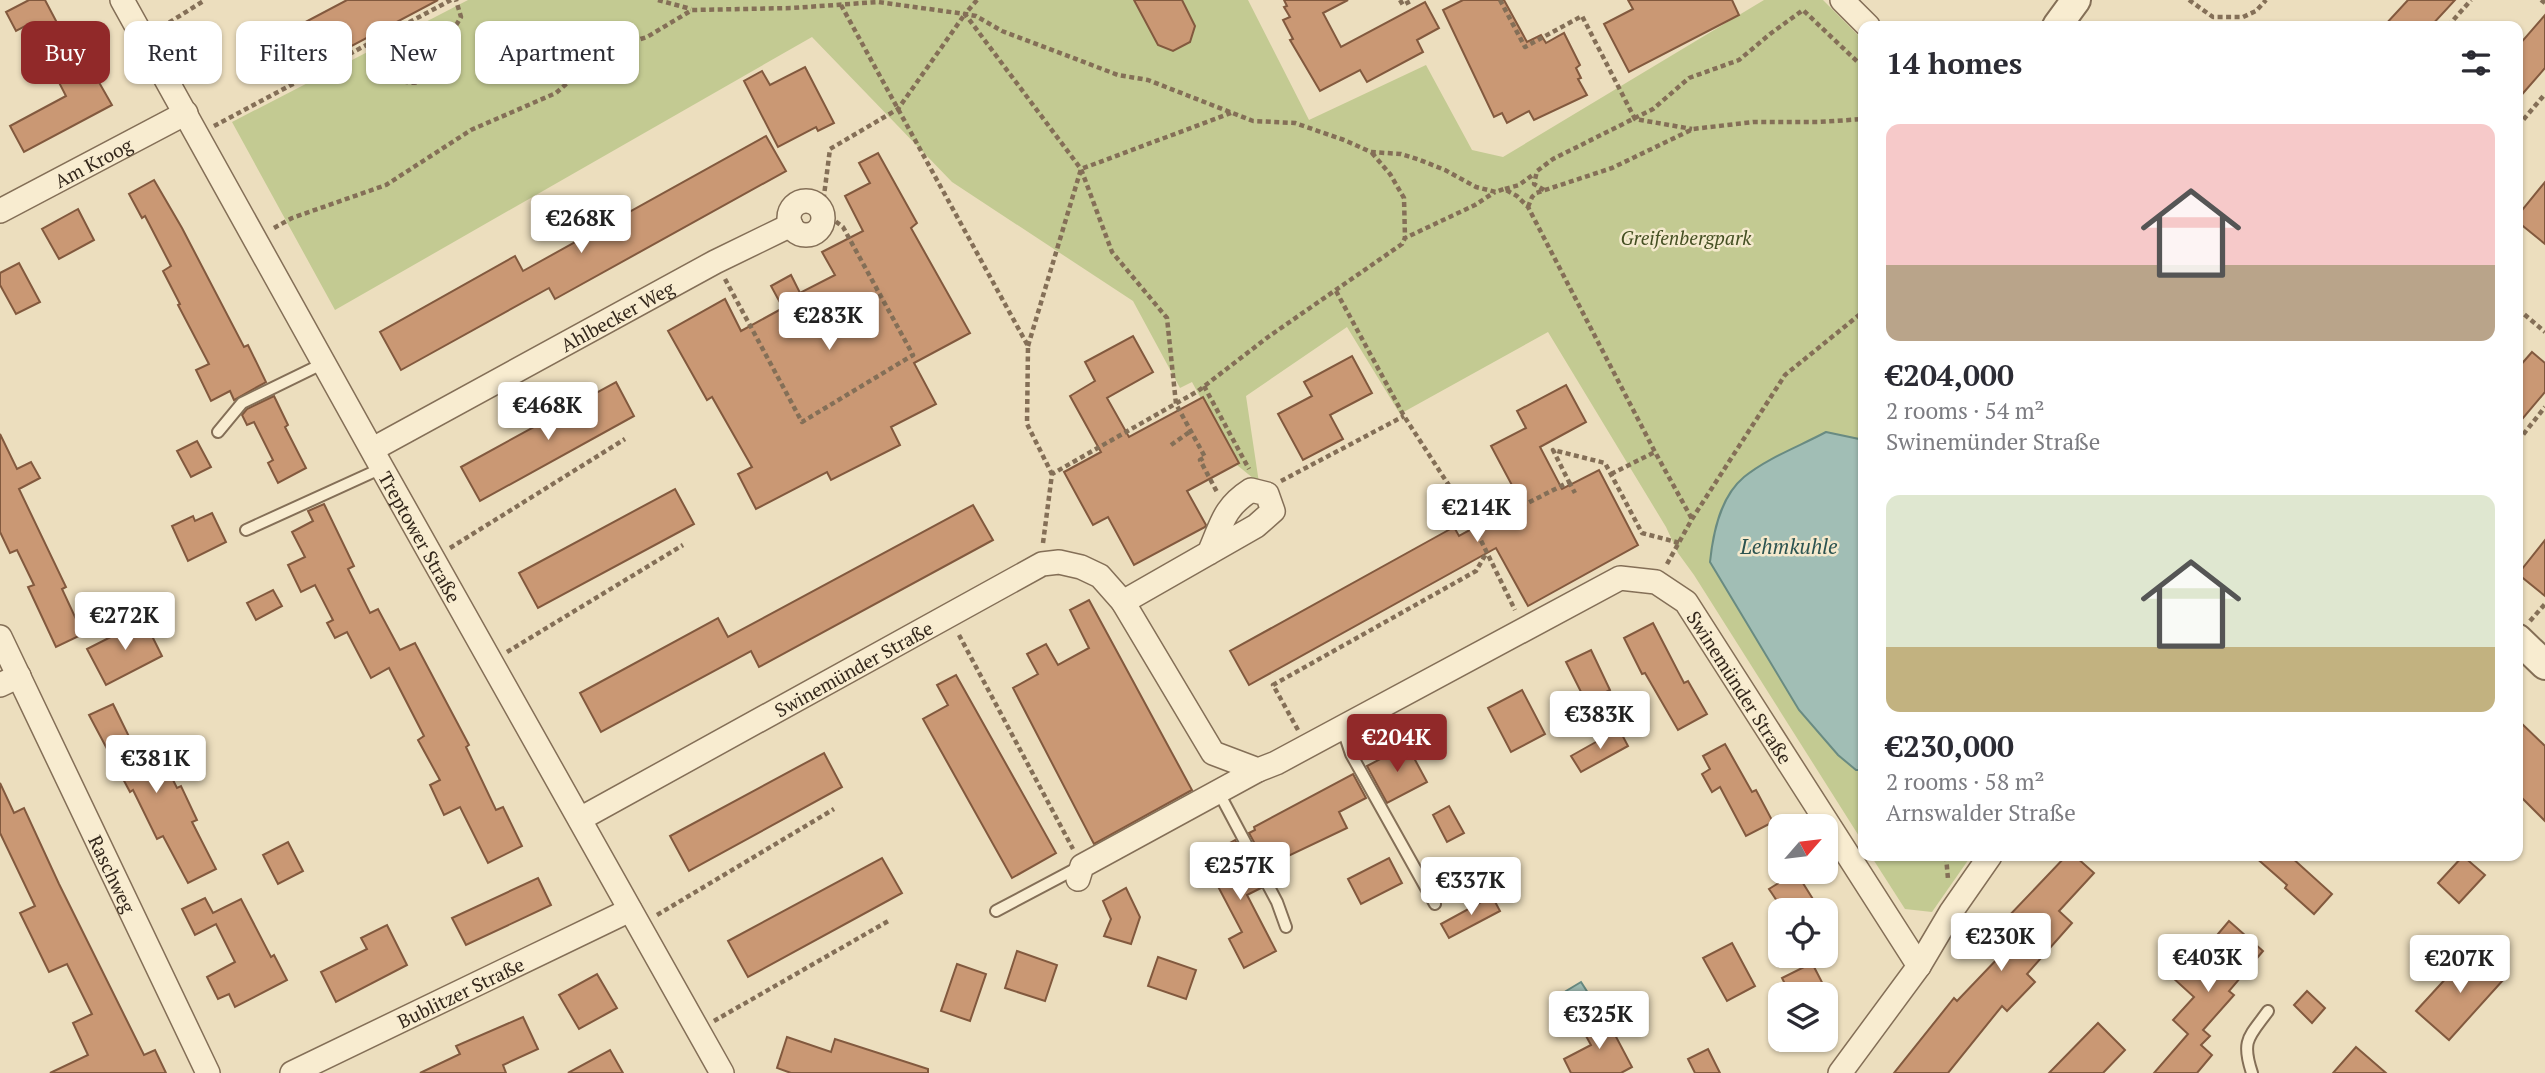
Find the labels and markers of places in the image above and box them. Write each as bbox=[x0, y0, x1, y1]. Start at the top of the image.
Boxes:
pin: €268K bbox=[532, 196, 630, 255]
pin: €283K bbox=[780, 292, 878, 352]
pin: €468K bbox=[499, 382, 597, 442]
pin: €214K bbox=[1428, 484, 1526, 544]
pin: €272K bbox=[76, 592, 174, 652]
pin: €383K bbox=[1551, 692, 1649, 751]
pin: €204K bbox=[1348, 714, 1446, 774]
pin: €381K bbox=[107, 736, 205, 795]
pin: €257K bbox=[1191, 842, 1289, 902]
pin: €337K bbox=[1422, 858, 1520, 917]
pin: €230K bbox=[1952, 914, 2050, 973]
pin: €403K bbox=[2159, 934, 2257, 994]
pin: €207K bbox=[2411, 936, 2509, 995]
pin: €325K bbox=[1550, 992, 1648, 1051]

